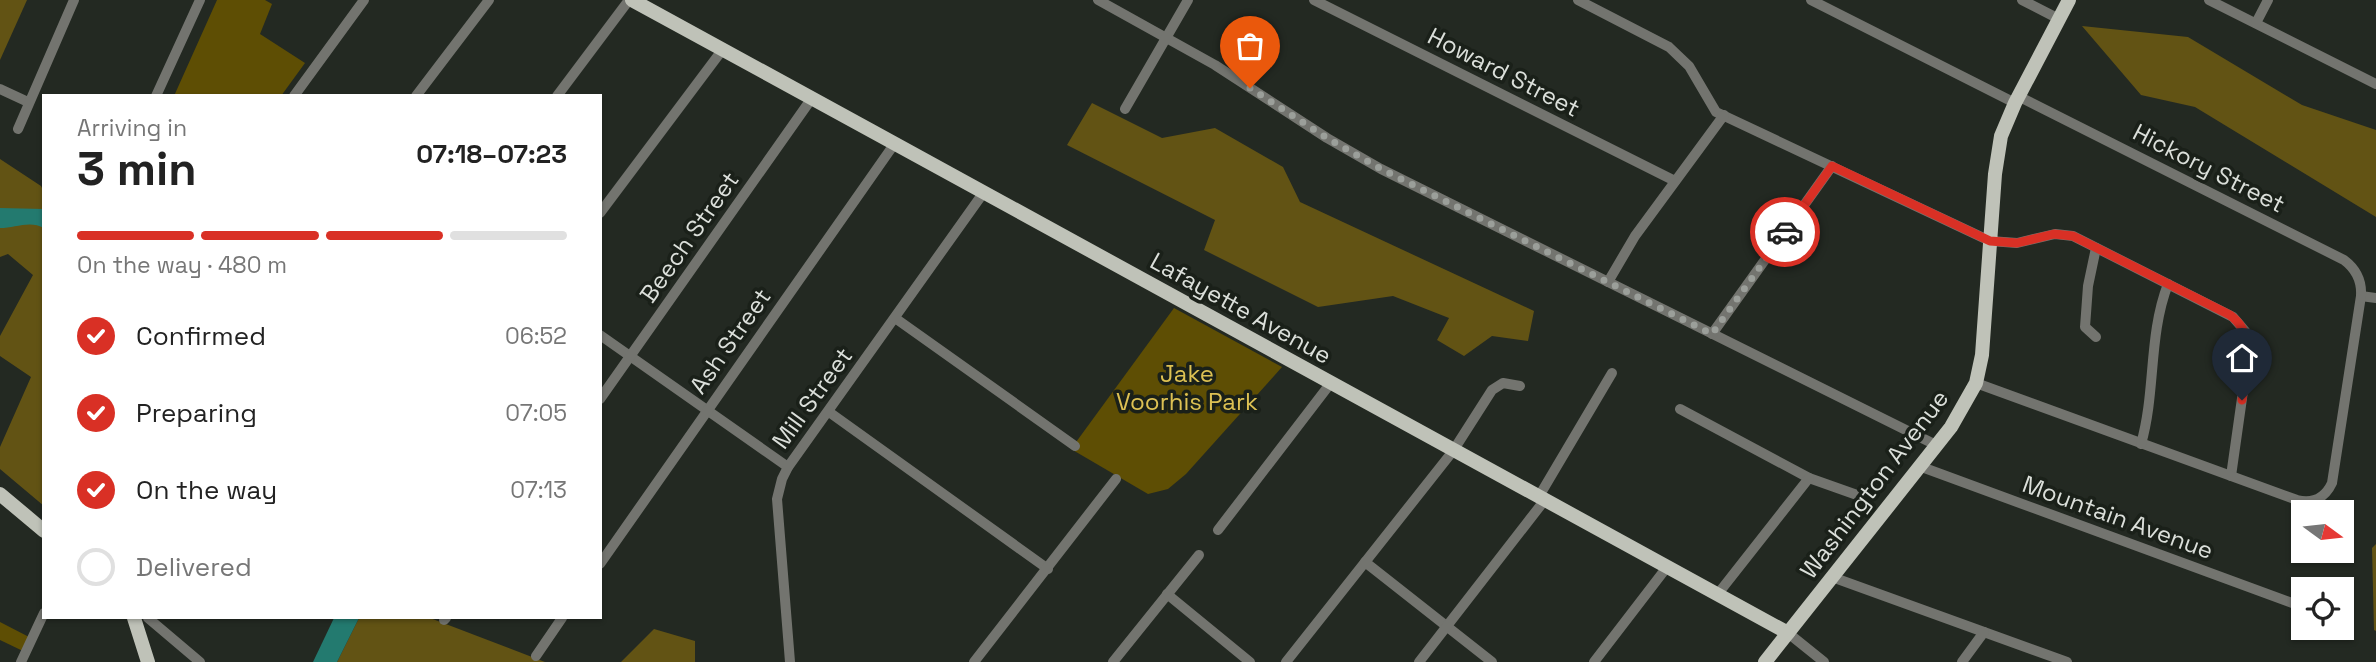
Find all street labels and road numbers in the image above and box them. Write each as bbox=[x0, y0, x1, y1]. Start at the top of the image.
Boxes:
street label: Howard Street bbox=[1423, 20, 1585, 124]
street label: Hickory Street bbox=[2128, 116, 2290, 220]
street label: Beech Street bbox=[632, 166, 746, 308]
street label: Lafayette Avenue bbox=[1145, 245, 1337, 371]
street label: Ash Street bbox=[682, 282, 778, 400]
street label: Mill Street bbox=[765, 341, 859, 455]
street label: Washington Avenue bbox=[1793, 383, 1955, 585]
street label: Mountain Avenue bbox=[2018, 468, 2218, 566]

